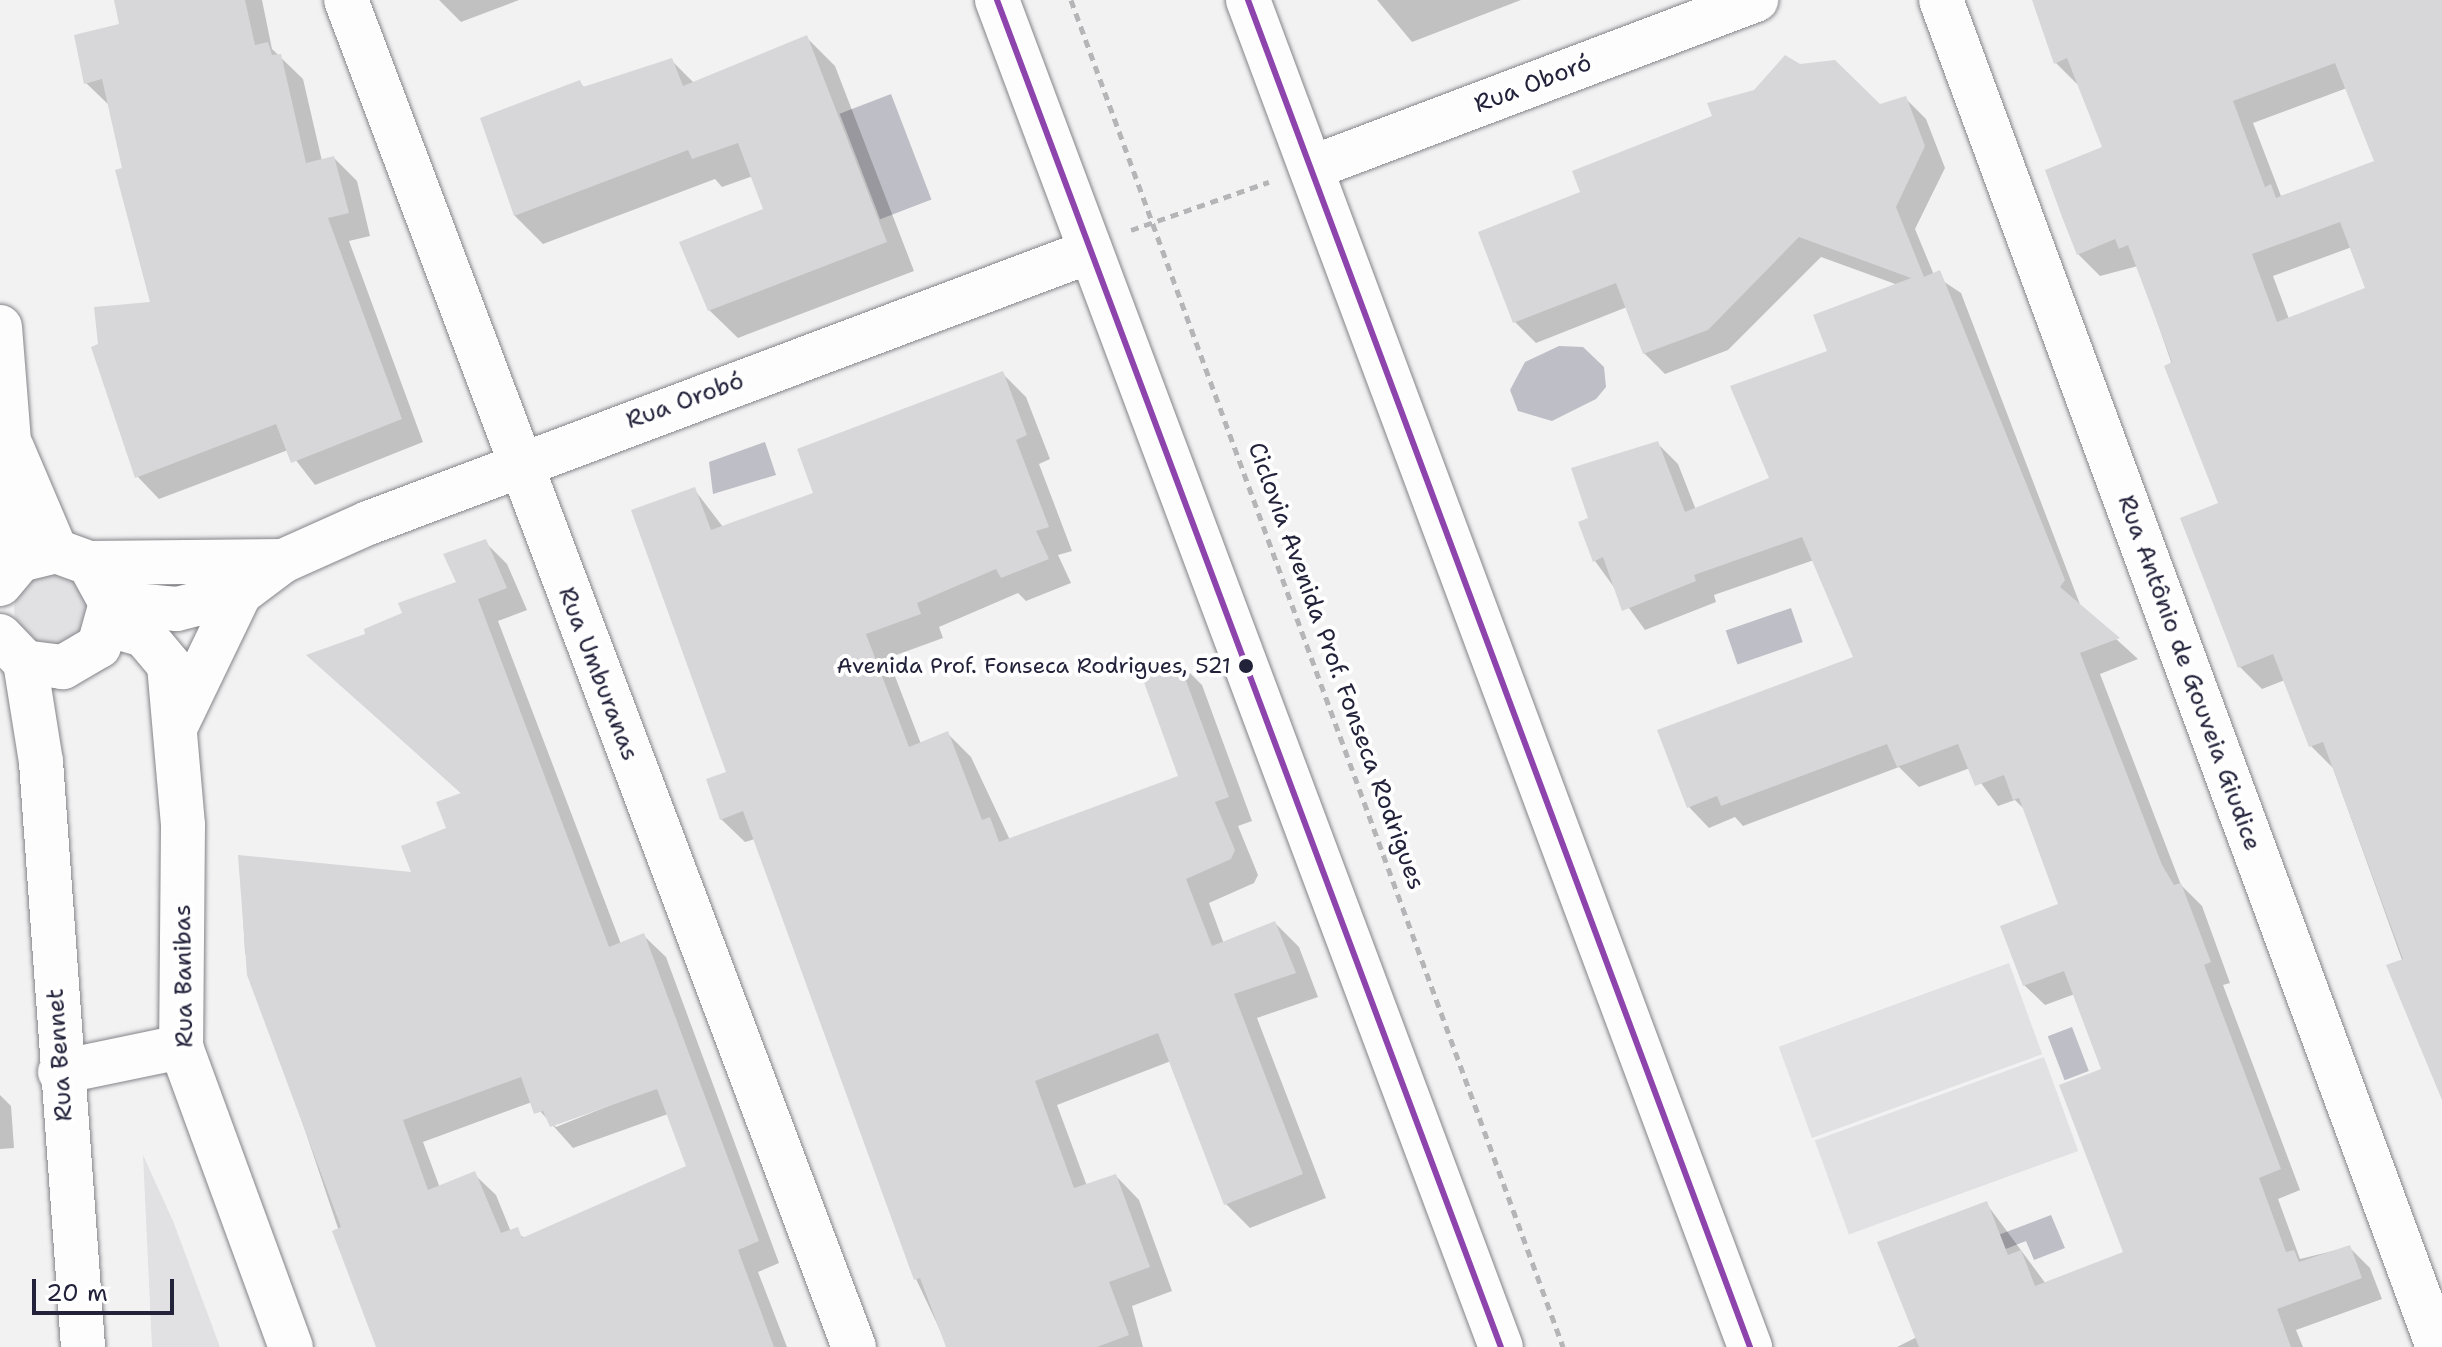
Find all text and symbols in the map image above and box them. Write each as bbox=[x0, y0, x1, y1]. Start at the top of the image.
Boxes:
street label: Rua Oboró bbox=[1470, 48, 1596, 120]
street label: Rua Orobó bbox=[622, 366, 748, 436]
street label: Ciclovia Avenida Prof. Fonseca Rodrigues bbox=[1241, 438, 1431, 894]
street label: Rua Antônio de Gouveia Giudice bbox=[2111, 491, 2267, 855]
street label: Rua Umburanas bbox=[552, 583, 644, 765]
place label: Avenida Prof. Fonseca Rodrigues, 521 bbox=[836, 653, 1231, 679]
marker: Avenida Prof. Fonseca Rodrigues, 521 bbox=[1238, 658, 1254, 674]
street label: Rua Banibas bbox=[168, 904, 200, 1048]
street label: Rua Bennet bbox=[41, 988, 79, 1122]
scale bar bbox=[36, 1263, 178, 1313]
text: 20 m bbox=[46, 1277, 108, 1309]

